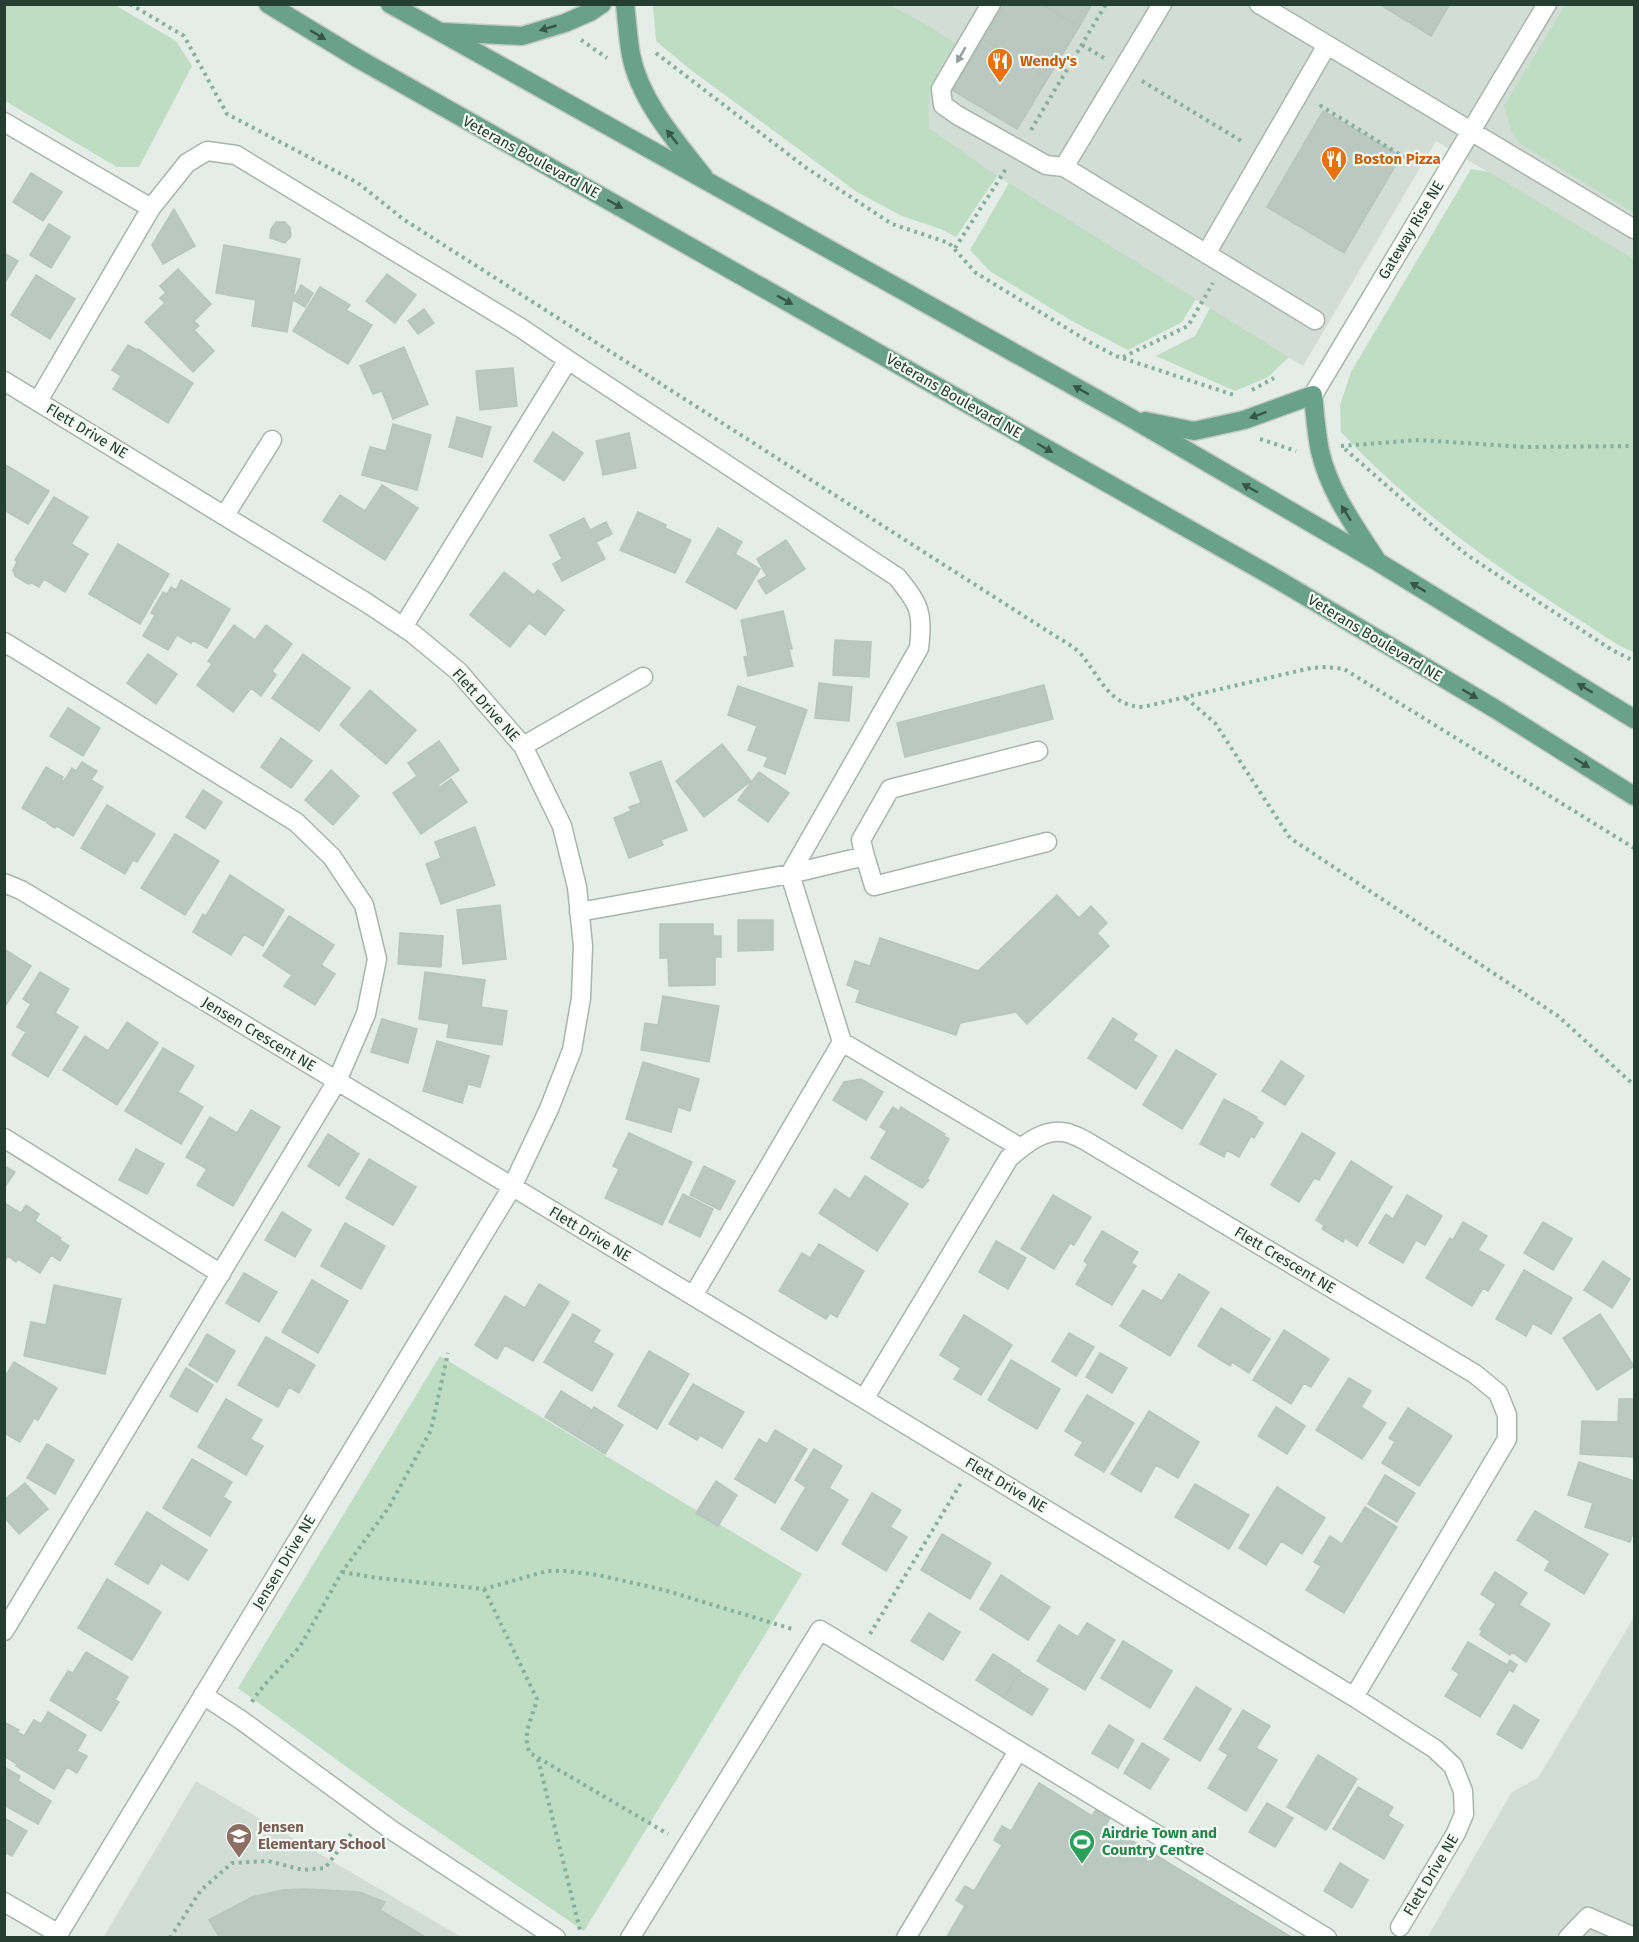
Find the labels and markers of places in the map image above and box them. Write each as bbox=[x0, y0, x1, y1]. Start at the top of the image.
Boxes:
restaurant icon: Wendy's bbox=[985, 46, 1015, 84]
place label: Wendy's bbox=[1020, 52, 1077, 70]
restaurant icon: Boston Pizza bbox=[1319, 144, 1349, 182]
place label: Boston Pizza bbox=[1354, 150, 1441, 168]
place label: Jensen Elementary School bbox=[257, 1818, 386, 1853]
school or university icon: Jensen Elementary School bbox=[224, 1821, 254, 1859]
place label: Airdrie Town and Country Centre bbox=[1101, 1824, 1217, 1859]
sports icon: Airdrie Town and Country Centre bbox=[1067, 1827, 1097, 1865]

